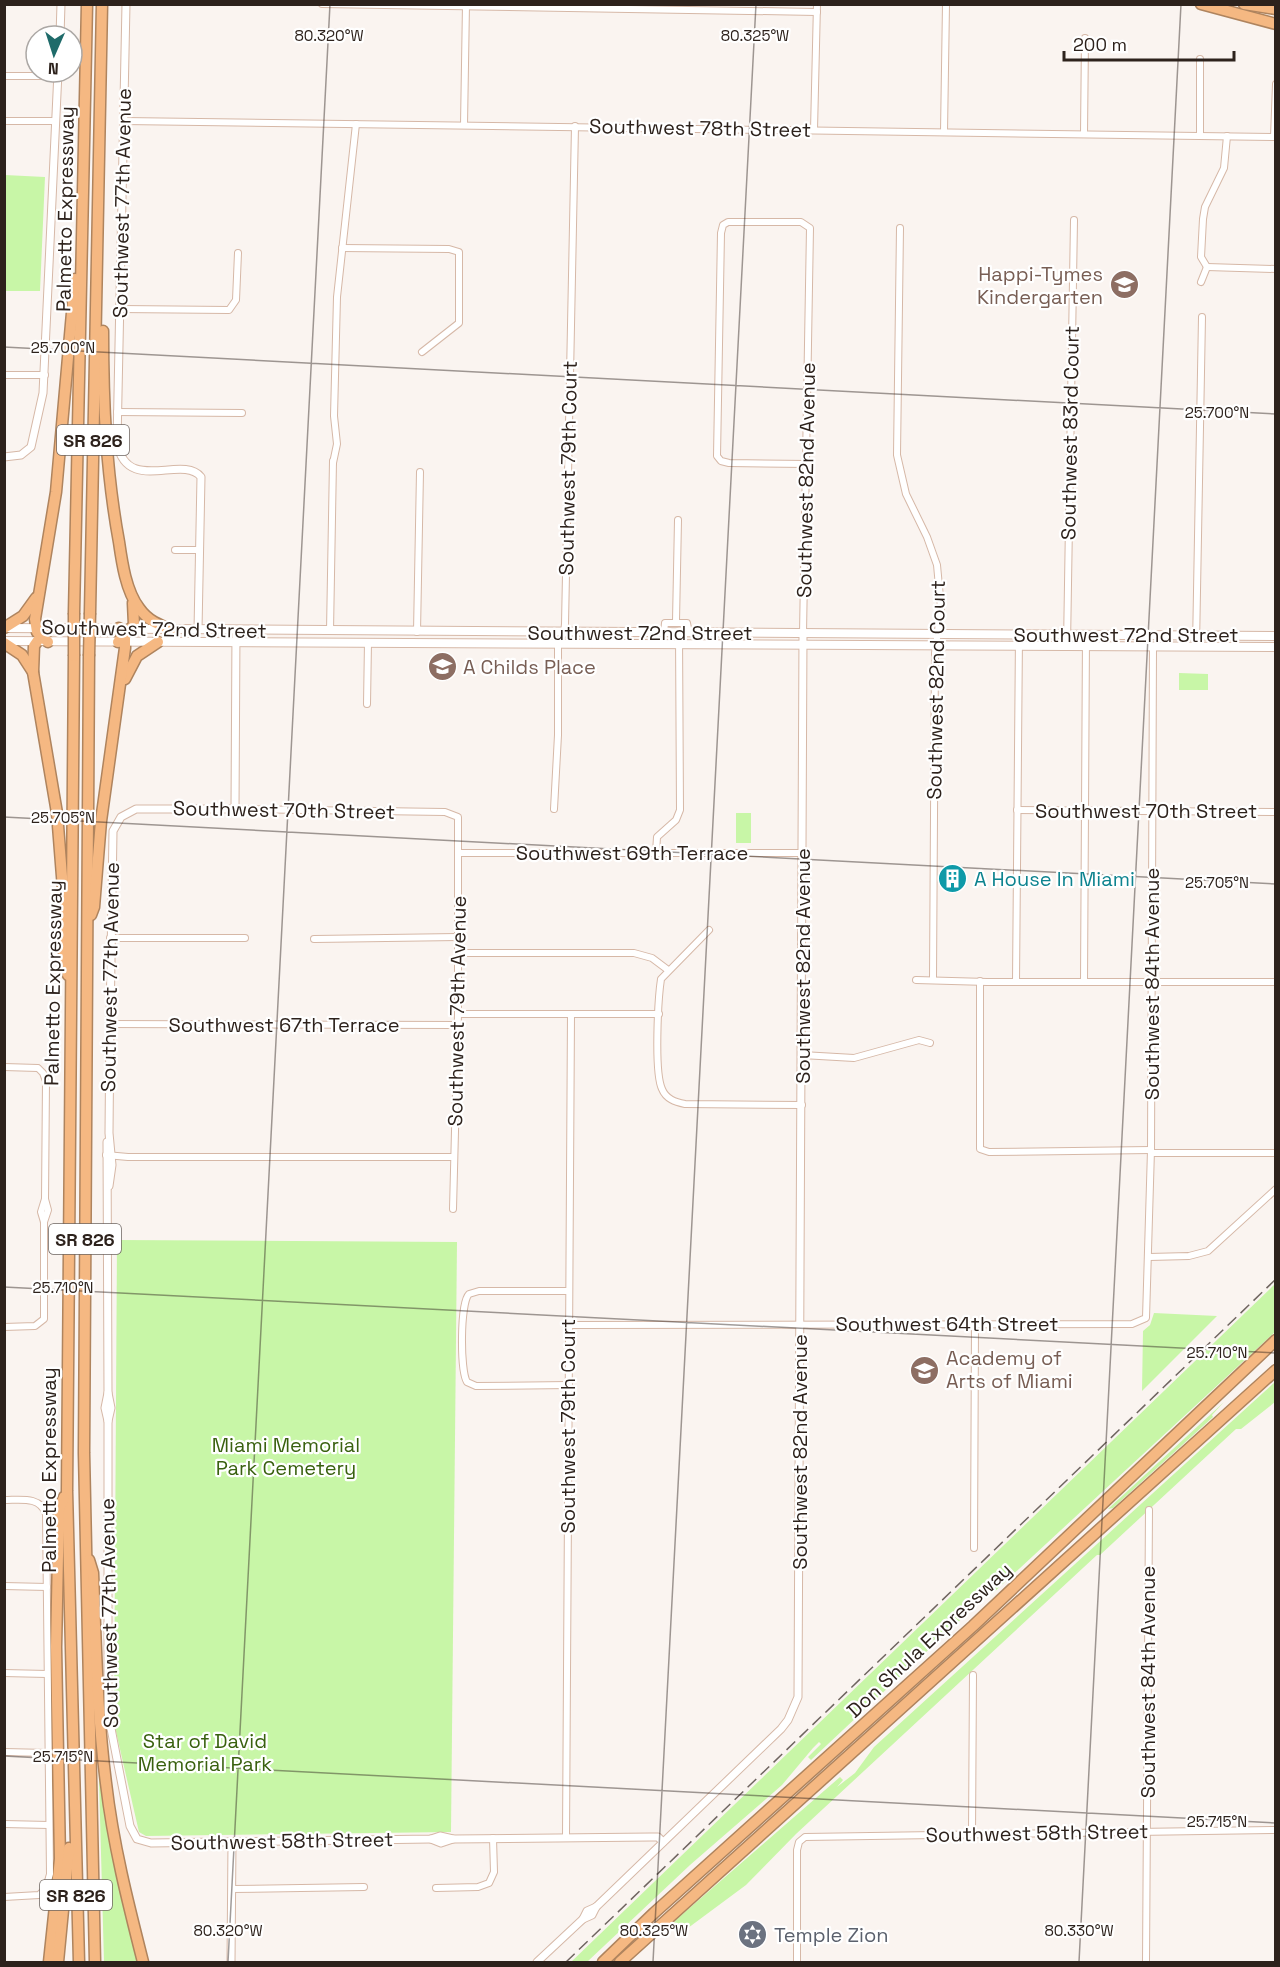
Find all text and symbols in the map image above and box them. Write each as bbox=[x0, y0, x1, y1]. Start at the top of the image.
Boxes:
north arrow bbox=[24, 24, 84, 84]
scale bar bbox=[1064, 24, 1234, 62]
text: 80.320°W bbox=[294, 26, 364, 45]
text: 80.325°W bbox=[721, 26, 789, 45]
text: 200 m bbox=[1073, 33, 1127, 56]
text: N bbox=[47, 58, 59, 79]
street label: Southwest 77th Avenue bbox=[107, 88, 137, 318]
street label: Palmetto Expressway bbox=[50, 106, 80, 312]
street label: Southwest 78th Street bbox=[589, 113, 811, 143]
place label: Happi-Tymes Kindergarten bbox=[977, 261, 1103, 310]
school or university icon: Happi-Tymes Kindergarten bbox=[1108, 269, 1140, 301]
street label: Southwest 83rd Court bbox=[1055, 326, 1085, 540]
text: 25.700°N bbox=[31, 338, 95, 357]
street label: Southwest 79th Court bbox=[553, 360, 583, 576]
street label: Southwest 82nd Avenue bbox=[791, 362, 821, 598]
text: 25.700°N bbox=[1185, 403, 1249, 422]
road number: SR 826 bbox=[57, 425, 129, 455]
street label: Southwest 82nd Court bbox=[921, 580, 951, 800]
street label: Southwest 72nd Street bbox=[41, 614, 267, 644]
street label: Southwest 72nd Street bbox=[527, 620, 753, 646]
street label: Southwest 72nd Street bbox=[1013, 622, 1239, 648]
school or university icon: A Childs Place bbox=[426, 651, 458, 683]
place label: A Childs Place bbox=[463, 654, 596, 680]
street label: Southwest 70th Street bbox=[173, 795, 395, 825]
street label: Southwest 70th Street bbox=[1035, 798, 1257, 824]
text: 25.705°N bbox=[31, 808, 95, 827]
street label: Southwest 69th Terrace bbox=[516, 840, 748, 866]
street label: Southwest 82nd Avenue bbox=[790, 848, 816, 1084]
street label: Southwest 77th Avenue bbox=[95, 862, 125, 1092]
building icon: A House In Miami bbox=[937, 863, 969, 895]
place label: A House In Miami bbox=[974, 866, 1135, 892]
street label: Southwest 84th Avenue bbox=[1139, 868, 1165, 1100]
text: 25.705°N bbox=[1185, 873, 1249, 892]
street label: Palmetto Expressway bbox=[38, 880, 68, 1086]
street label: Southwest 79th Avenue bbox=[442, 895, 472, 1127]
street label: Southwest 67th Terrace bbox=[168, 1012, 400, 1038]
road number: SR 826 bbox=[49, 1224, 121, 1254]
text: 25.710°N bbox=[32, 1278, 94, 1297]
street label: Southwest 64th Street bbox=[836, 1311, 1059, 1337]
street label: Southwest 79th Court bbox=[555, 1319, 581, 1533]
street label: Southwest 82nd Avenue bbox=[787, 1334, 813, 1570]
text: 25.710°N bbox=[1186, 1343, 1248, 1362]
place label: Academy of Arts of Miami bbox=[946, 1345, 1073, 1394]
school or university icon: Academy of Arts of Miami bbox=[909, 1354, 941, 1386]
street label: Palmetto Expressway bbox=[36, 1367, 62, 1573]
park label: Miami Memorial Park Cemetery bbox=[212, 1432, 360, 1481]
street label: Southwest 77th Avenue bbox=[94, 1498, 124, 1728]
street label: Don Shula Expressway bbox=[841, 1557, 1017, 1723]
street label: Southwest 84th Avenue bbox=[1135, 1566, 1161, 1798]
park label: Star of David Memorial Park bbox=[138, 1728, 272, 1777]
text: 25.715°N bbox=[33, 1747, 93, 1766]
text: 25.715°N bbox=[1187, 1812, 1247, 1831]
street label: Southwest 58th Street bbox=[925, 1818, 1149, 1848]
street label: Southwest 58th Street bbox=[170, 1826, 394, 1856]
road number: SR 826 bbox=[40, 1880, 112, 1910]
synagogue icon: Temple Zion bbox=[737, 1919, 769, 1951]
text: 80.320°W bbox=[193, 1921, 263, 1940]
text: 80.325°W bbox=[620, 1921, 688, 1940]
text: 80.330°W bbox=[1044, 1921, 1114, 1940]
place label: Temple Zion bbox=[774, 1922, 889, 1948]

